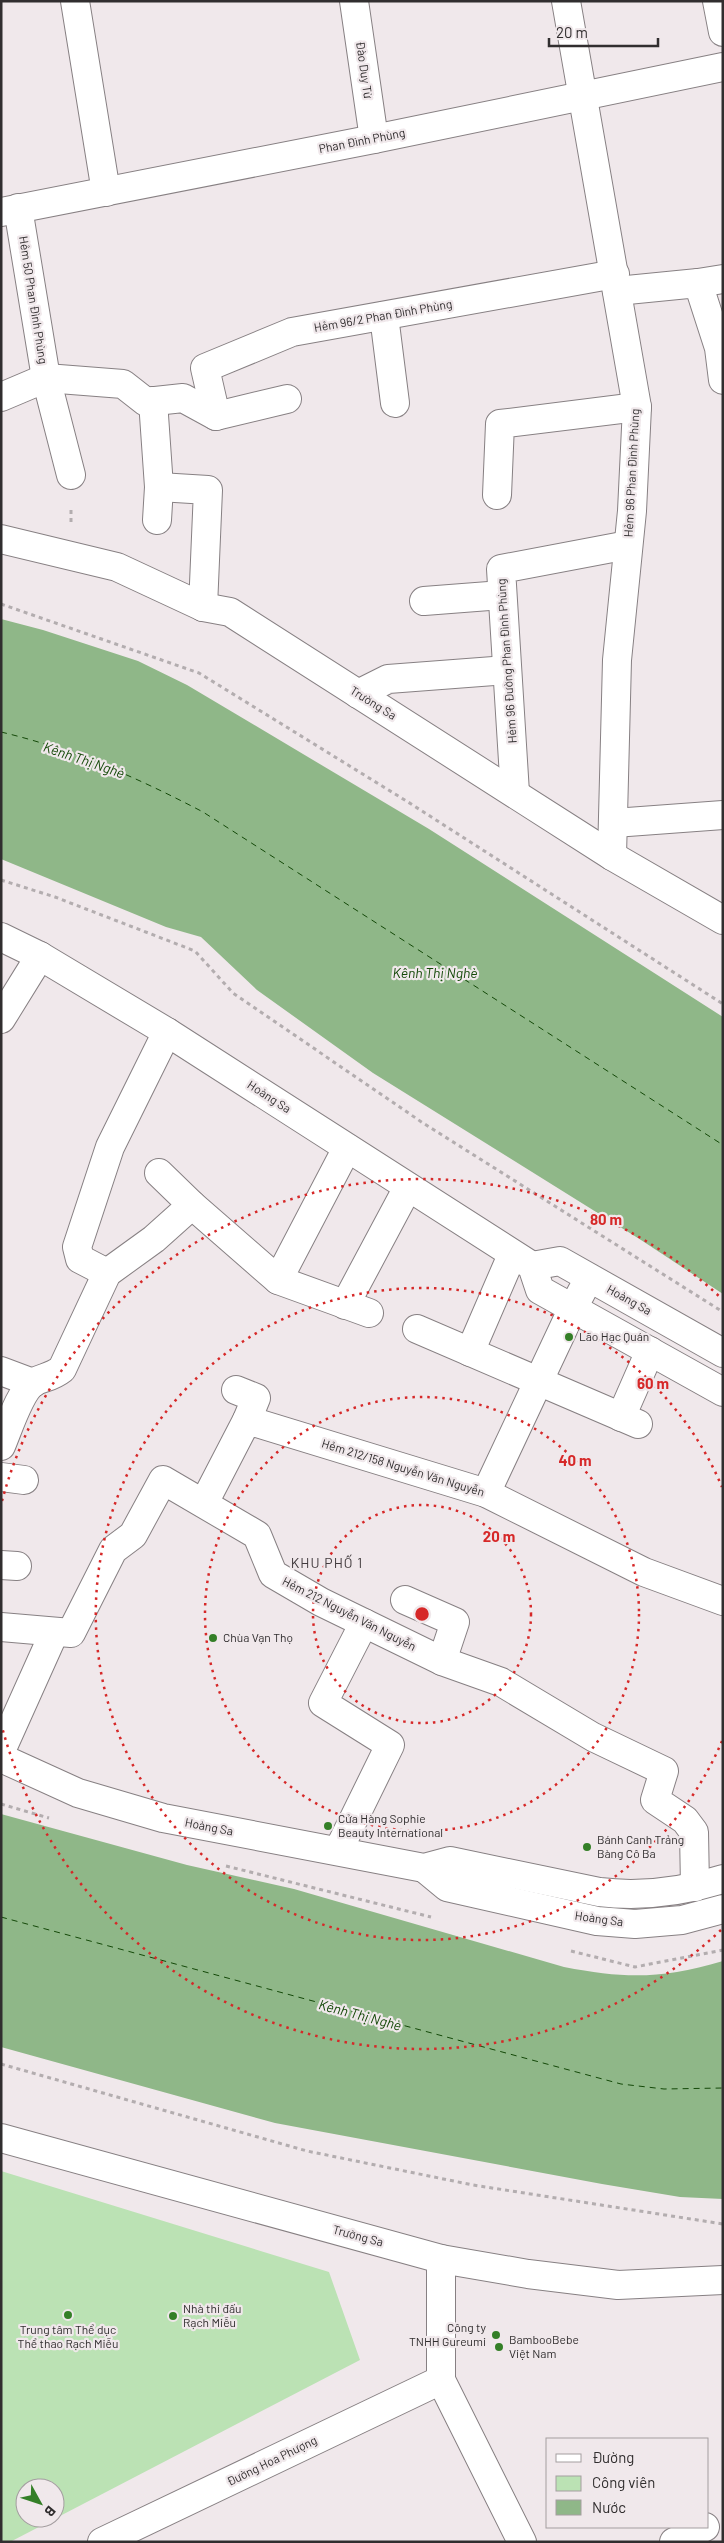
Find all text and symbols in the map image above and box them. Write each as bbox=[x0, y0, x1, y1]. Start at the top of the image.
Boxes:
scale bar bbox=[549, 15, 658, 47]
text: 20 m bbox=[556, 23, 588, 41]
street label: Đào Duy Từ bbox=[354, 40, 376, 100]
street label: Phan Đình Phùng bbox=[317, 125, 406, 155]
street label: Hẻm 50 Phan Đình Phùng bbox=[17, 235, 51, 365]
street label: Hẻm 96/2 Phan Đình Phùng bbox=[313, 296, 453, 334]
street label: Hẻm 96 Phan Đình Phùng bbox=[621, 408, 641, 538]
street label: Hẻm 96 Đường Phan Đình Phùng bbox=[493, 578, 519, 744]
street label: Trường Sa bbox=[348, 682, 399, 722]
water label: Kênh Thị Nghè bbox=[41, 738, 127, 781]
water label: Kênh Thị Nghè bbox=[393, 964, 477, 981]
street label: Hoàng Sa bbox=[245, 1077, 294, 1115]
text: 80 m bbox=[590, 1210, 622, 1228]
street label: Hoàng Sa bbox=[605, 1281, 654, 1317]
place label: Lão Hạc Quán bbox=[579, 1329, 649, 1343]
marker: Lão Hạc Quán bbox=[563, 1331, 575, 1343]
text: 60 m bbox=[637, 1374, 669, 1392]
street label: Hẻm 212/158 Nguyễn Văn Nguyễn bbox=[320, 1436, 486, 1499]
text: 40 m bbox=[558, 1451, 592, 1469]
text: 20 m bbox=[483, 1527, 515, 1545]
district label: KHU PHỐ 1 bbox=[291, 1554, 363, 1571]
street label: Hẻm 212 Nguyễn Văn Nguyễn bbox=[280, 1573, 419, 1653]
centre of rings bbox=[413, 1605, 431, 1623]
place label: Chùa Vạn Thọ bbox=[223, 1630, 293, 1644]
marker: Chùa Vạn Thọ bbox=[207, 1632, 219, 1644]
place label: Cửa Hàng Sophie Beauty International bbox=[338, 1811, 443, 1839]
street label: Hoàng Sa bbox=[184, 1814, 235, 1838]
marker: Cửa Hàng Sophie Beauty International bbox=[322, 1820, 334, 1832]
place label: Bánh Canh Trảng Bàng Cô Ba bbox=[597, 1832, 684, 1860]
marker: Bánh Canh Trảng Bàng Cô Ba bbox=[581, 1841, 593, 1853]
street label: Hoàng Sa bbox=[574, 1908, 624, 1928]
water label: Kênh Thị Nghè bbox=[317, 1995, 403, 2034]
street label: Trường Sa bbox=[331, 2222, 385, 2249]
place label: Nhà thi đấu Rạch Miễu bbox=[183, 2301, 242, 2329]
marker: Trung tâm Thể dục Thể thao Rạch Miễu bbox=[62, 2309, 74, 2321]
marker: Nhà thi đấu Rạch Miễu bbox=[167, 2310, 179, 2322]
place label: Công ty TNHH Gureumi bbox=[409, 2320, 486, 2348]
place label: Trung tâm Thể dục Thể thao Rạch Miễu bbox=[18, 2322, 118, 2350]
marker: Công ty TNHH Gureumi bbox=[490, 2329, 502, 2341]
place label: BambooBebe Việt Nam bbox=[509, 2332, 579, 2360]
marker: BambooBebe Việt Nam bbox=[493, 2341, 505, 2353]
street label: Đường Hoa Phượng bbox=[224, 2432, 319, 2488]
legend bbox=[546, 2438, 709, 2528]
text: Đường bbox=[592, 2448, 634, 2466]
text: Công viên bbox=[592, 2473, 655, 2491]
north arrow bbox=[15, 2478, 65, 2528]
text: Nước bbox=[592, 2498, 626, 2516]
text: B bbox=[41, 2503, 60, 2520]

